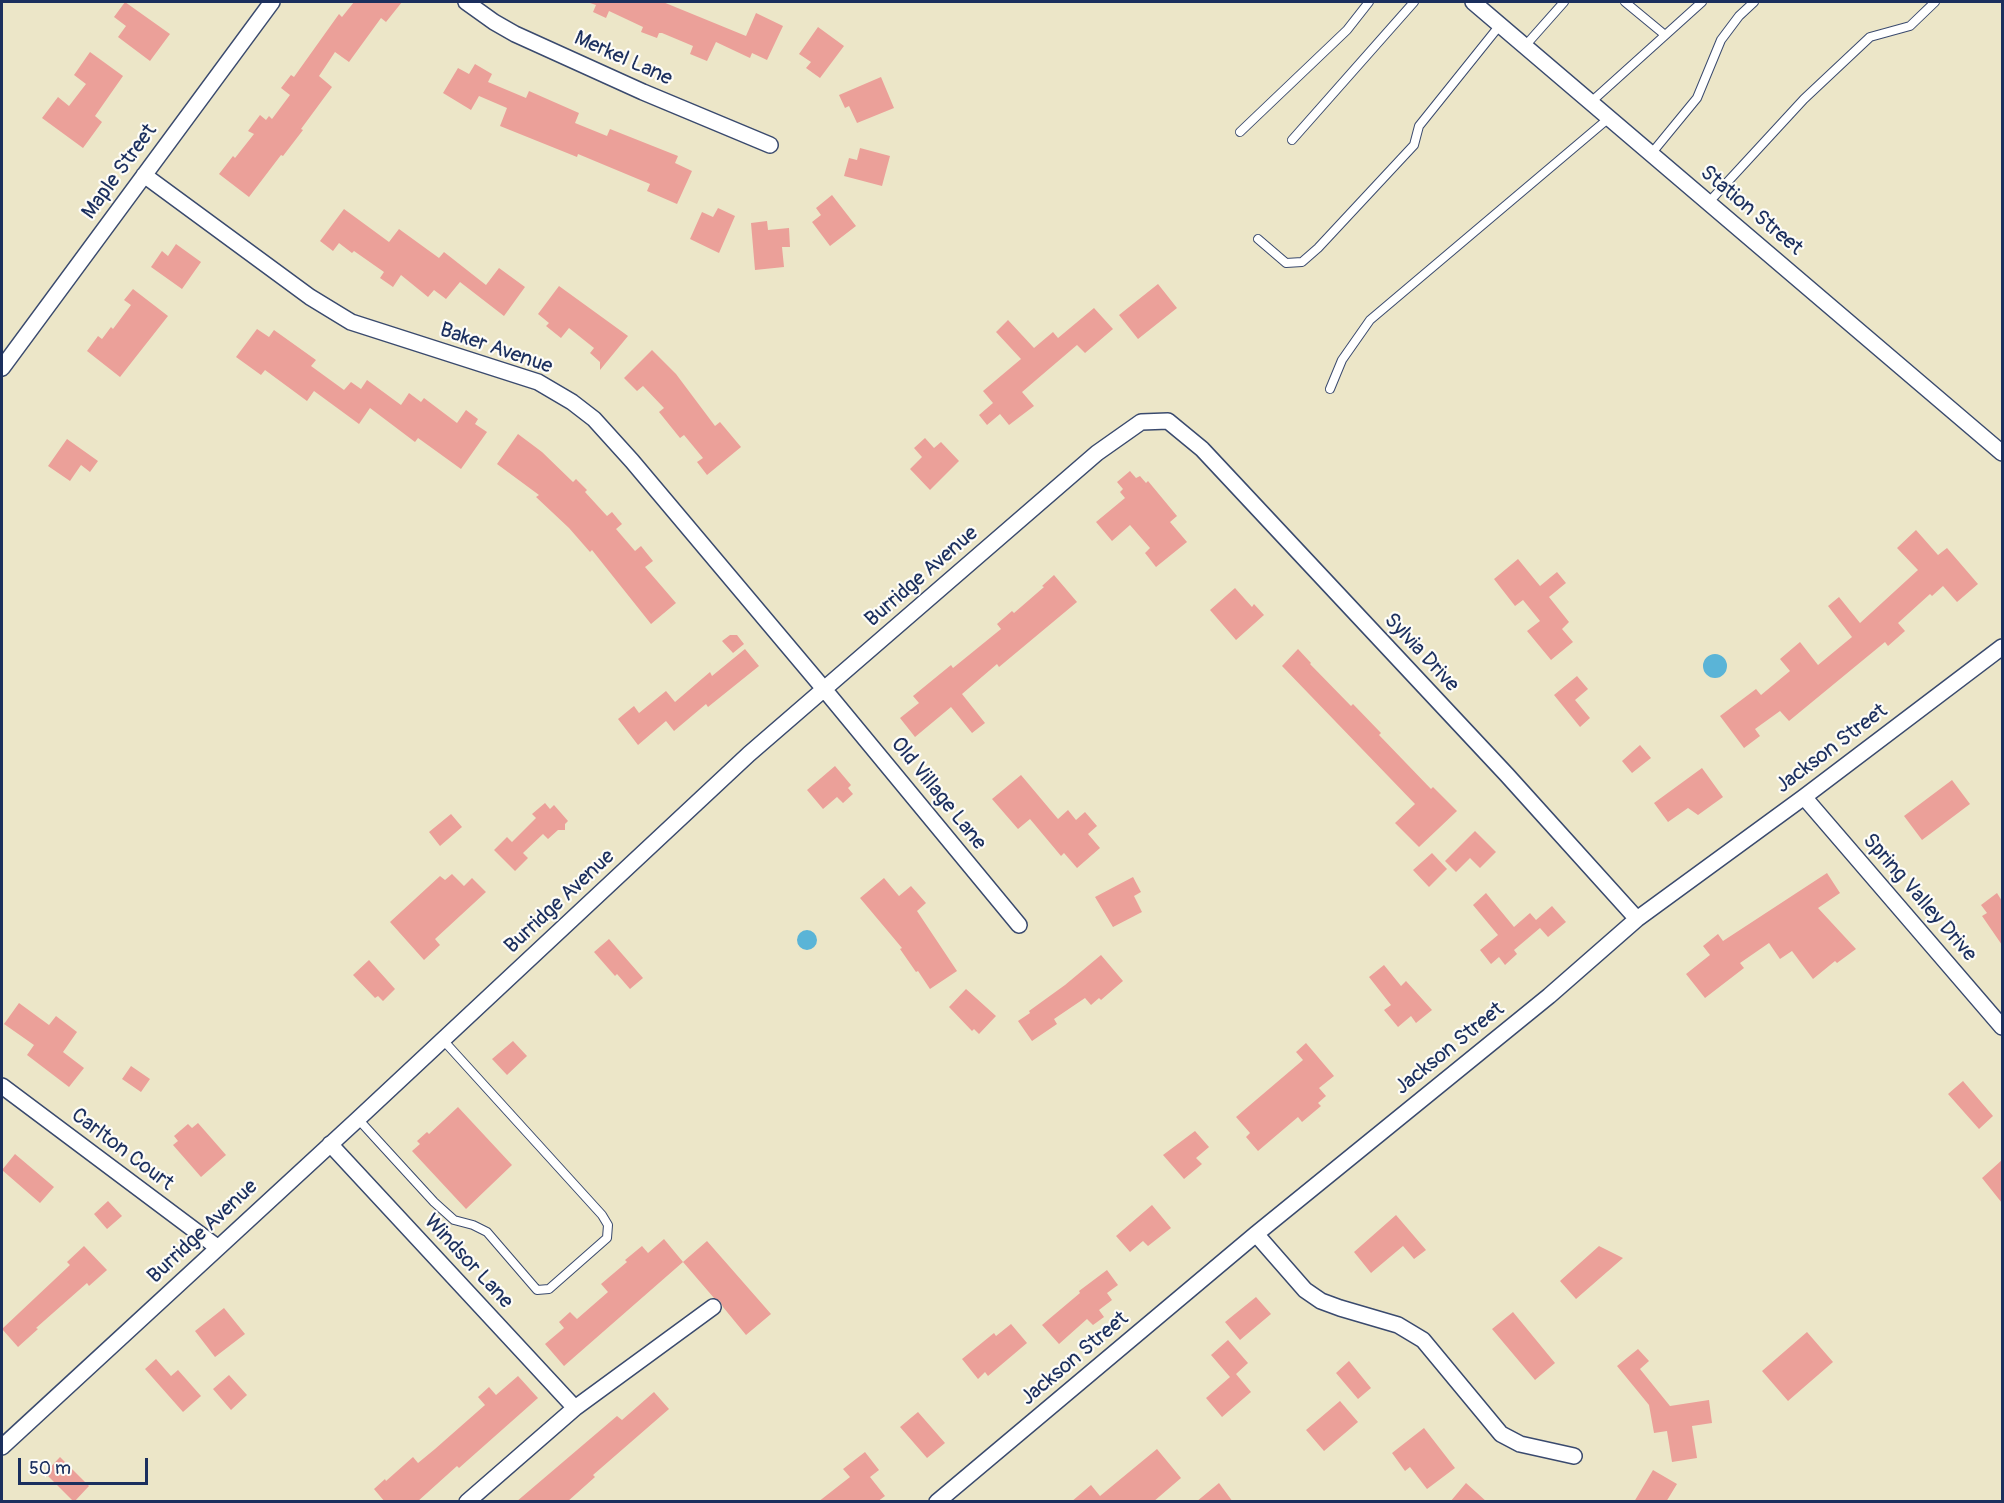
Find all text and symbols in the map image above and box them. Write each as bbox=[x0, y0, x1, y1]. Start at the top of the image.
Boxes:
street label: Merkel Lane bbox=[570, 26, 676, 92]
street label: Maple Street bbox=[77, 119, 163, 225]
street label: Station Street bbox=[1694, 161, 1808, 261]
street label: Baker Avenue bbox=[436, 318, 556, 380]
street label: Burridge Avenue bbox=[860, 521, 984, 633]
street label: Sylvia Drive bbox=[1378, 608, 1464, 698]
street label: Jackson Street bbox=[1771, 699, 1893, 799]
street label: Old Village Lane bbox=[885, 732, 991, 856]
street label: Spring Valley Drive bbox=[1857, 829, 1981, 967]
street label: Burridge Avenue bbox=[500, 845, 620, 959]
street label: Jackson Street bbox=[1390, 997, 1510, 1101]
street label: Carlton Court bbox=[66, 1103, 178, 1197]
street label: Burridge Avenue bbox=[143, 1175, 263, 1289]
street label: Windsor Lane bbox=[418, 1210, 518, 1314]
street label: Jackson Street bbox=[1016, 1307, 1134, 1411]
scale bar bbox=[21, 1446, 152, 1484]
text: 50 m bbox=[29, 1457, 71, 1480]

